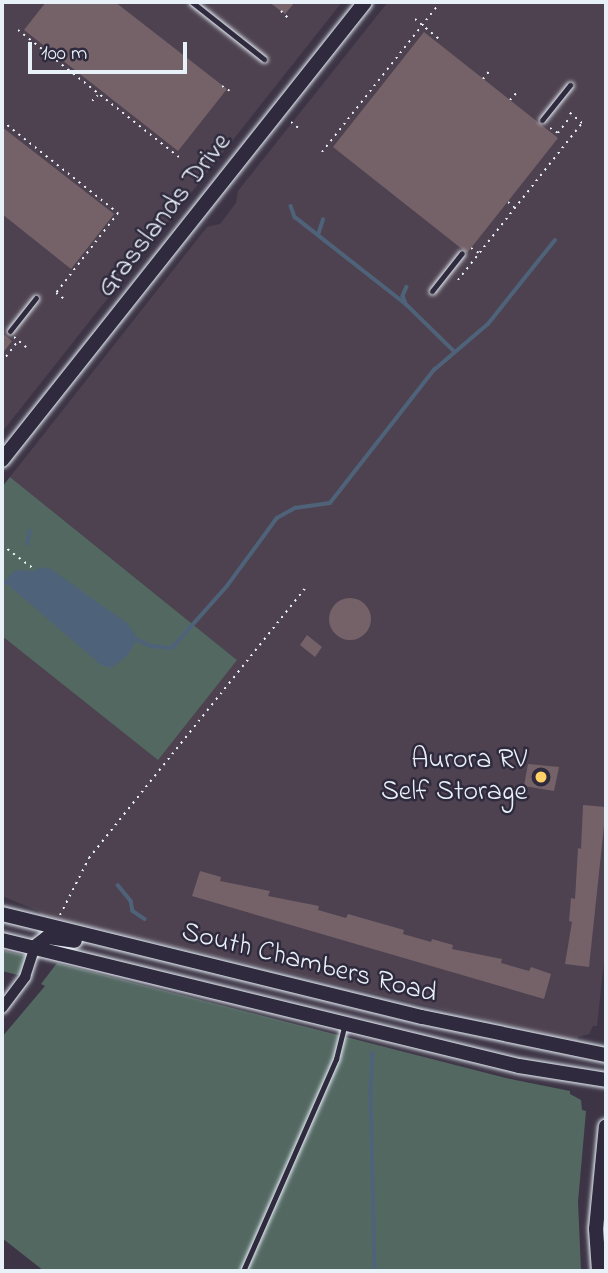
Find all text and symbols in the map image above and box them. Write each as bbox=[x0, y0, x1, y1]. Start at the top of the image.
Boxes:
scale bar bbox=[32, 28, 191, 72]
text: 100 m bbox=[41, 39, 87, 69]
street label: Grasslands Drive bbox=[91, 127, 239, 305]
place label: Aurora RV Self Storage bbox=[381, 744, 527, 810]
marker: Aurora RV Self Storage bbox=[533, 769, 549, 785]
street label: South Chambers Road bbox=[178, 916, 440, 1012]

